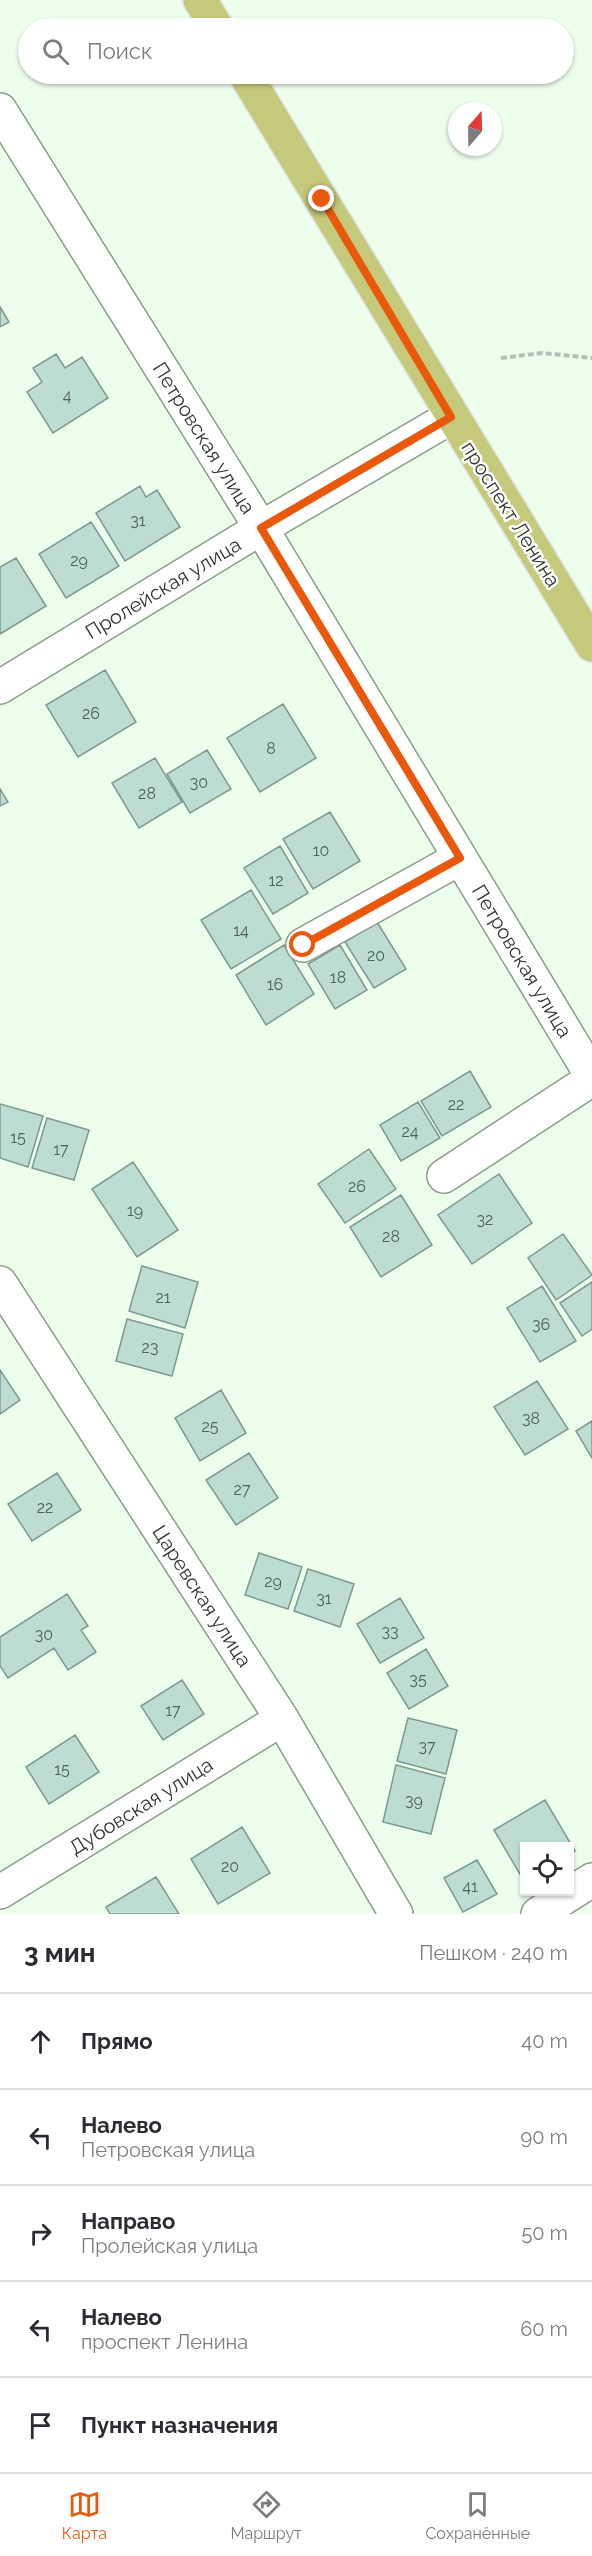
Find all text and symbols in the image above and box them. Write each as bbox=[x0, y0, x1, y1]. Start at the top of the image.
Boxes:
search box bbox=[18, 18, 574, 84]
icon: search bbox=[39, 35, 72, 68]
text: Поиск bbox=[87, 38, 152, 64]
north arrow bbox=[448, 102, 502, 156]
route end bbox=[308, 185, 334, 211]
street label: Петровская улица bbox=[148, 358, 260, 518]
house number: 4 bbox=[63, 386, 72, 405]
street label: проспект Ленина bbox=[457, 437, 565, 591]
house number: 31 bbox=[130, 511, 146, 530]
street label: Пролейская улица bbox=[81, 532, 245, 644]
house number: 29 bbox=[70, 551, 88, 570]
house number: 26 bbox=[82, 704, 100, 723]
house number: 8 bbox=[266, 739, 276, 758]
house number: 30 bbox=[190, 773, 208, 792]
house number: 28 bbox=[138, 784, 156, 803]
house number: 10 bbox=[313, 841, 329, 860]
house number: 12 bbox=[268, 871, 284, 890]
street label: Петровская улица bbox=[467, 880, 577, 1042]
house number: 14 bbox=[233, 921, 249, 940]
route start bbox=[289, 931, 315, 957]
house number: 20 bbox=[367, 946, 385, 965]
house number: 18 bbox=[330, 968, 346, 987]
house number: 16 bbox=[267, 975, 283, 994]
house number: 22 bbox=[448, 1095, 464, 1114]
house number: 24 bbox=[401, 1122, 419, 1141]
house number: 15 bbox=[10, 1128, 26, 1147]
house number: 17 bbox=[53, 1140, 69, 1159]
house number: 26 bbox=[348, 1177, 366, 1196]
house number: 19 bbox=[127, 1201, 143, 1220]
house number: 32 bbox=[477, 1210, 493, 1229]
house number: 28 bbox=[382, 1227, 400, 1246]
house number: 21 bbox=[155, 1288, 171, 1307]
house number: 36 bbox=[532, 1315, 550, 1334]
house number: 23 bbox=[142, 1338, 158, 1357]
house number: 38 bbox=[522, 1409, 540, 1428]
house number: 25 bbox=[201, 1417, 219, 1436]
house number: 27 bbox=[234, 1480, 251, 1499]
house number: 22 bbox=[37, 1498, 53, 1517]
street label: Царевская улица bbox=[147, 1521, 257, 1671]
house number: 29 bbox=[264, 1572, 282, 1591]
house number: 31 bbox=[316, 1589, 332, 1608]
house number: 33 bbox=[381, 1622, 399, 1641]
house number: 30 bbox=[35, 1625, 53, 1644]
house number: 35 bbox=[409, 1670, 427, 1689]
house number: 17 bbox=[165, 1701, 181, 1720]
house number: 37 bbox=[418, 1737, 436, 1756]
street label: Дубовская улица bbox=[65, 1752, 217, 1860]
house number: 15 bbox=[54, 1760, 70, 1779]
house number: 39 bbox=[405, 1791, 423, 1810]
map controls bbox=[520, 1842, 574, 1896]
button: locate bbox=[520, 1842, 574, 1896]
house number: 20 bbox=[221, 1857, 239, 1876]
house number: 41 bbox=[462, 1877, 478, 1896]
text: 3 мин bbox=[24, 1938, 95, 1968]
text: Пешком · 240 m bbox=[419, 1941, 568, 1965]
icon: ahead bbox=[24, 2025, 57, 2058]
text: Прямо bbox=[81, 2028, 153, 2054]
text: 40 m bbox=[521, 2029, 568, 2053]
text: Налево bbox=[81, 2112, 162, 2138]
icon: left bbox=[24, 2121, 57, 2154]
text: 90 m bbox=[521, 2125, 568, 2149]
text: Петровская улица bbox=[81, 2138, 255, 2162]
text: Направо bbox=[81, 2208, 175, 2234]
icon: right bbox=[24, 2217, 57, 2250]
text: 50 m bbox=[521, 2221, 568, 2245]
text: Пролейская улица bbox=[81, 2234, 258, 2258]
text: Налево bbox=[81, 2304, 162, 2330]
icon: left bbox=[24, 2313, 57, 2346]
text: 60 m bbox=[520, 2317, 568, 2341]
text: проспект Ленина bbox=[81, 2330, 248, 2354]
icon: arrive bbox=[24, 2409, 57, 2442]
text: Пункт назначения bbox=[81, 2412, 278, 2438]
tab: Карта bbox=[62, 2488, 107, 2543]
tab: Маршрут bbox=[231, 2488, 302, 2543]
tab: Сохранённые bbox=[425, 2488, 530, 2543]

